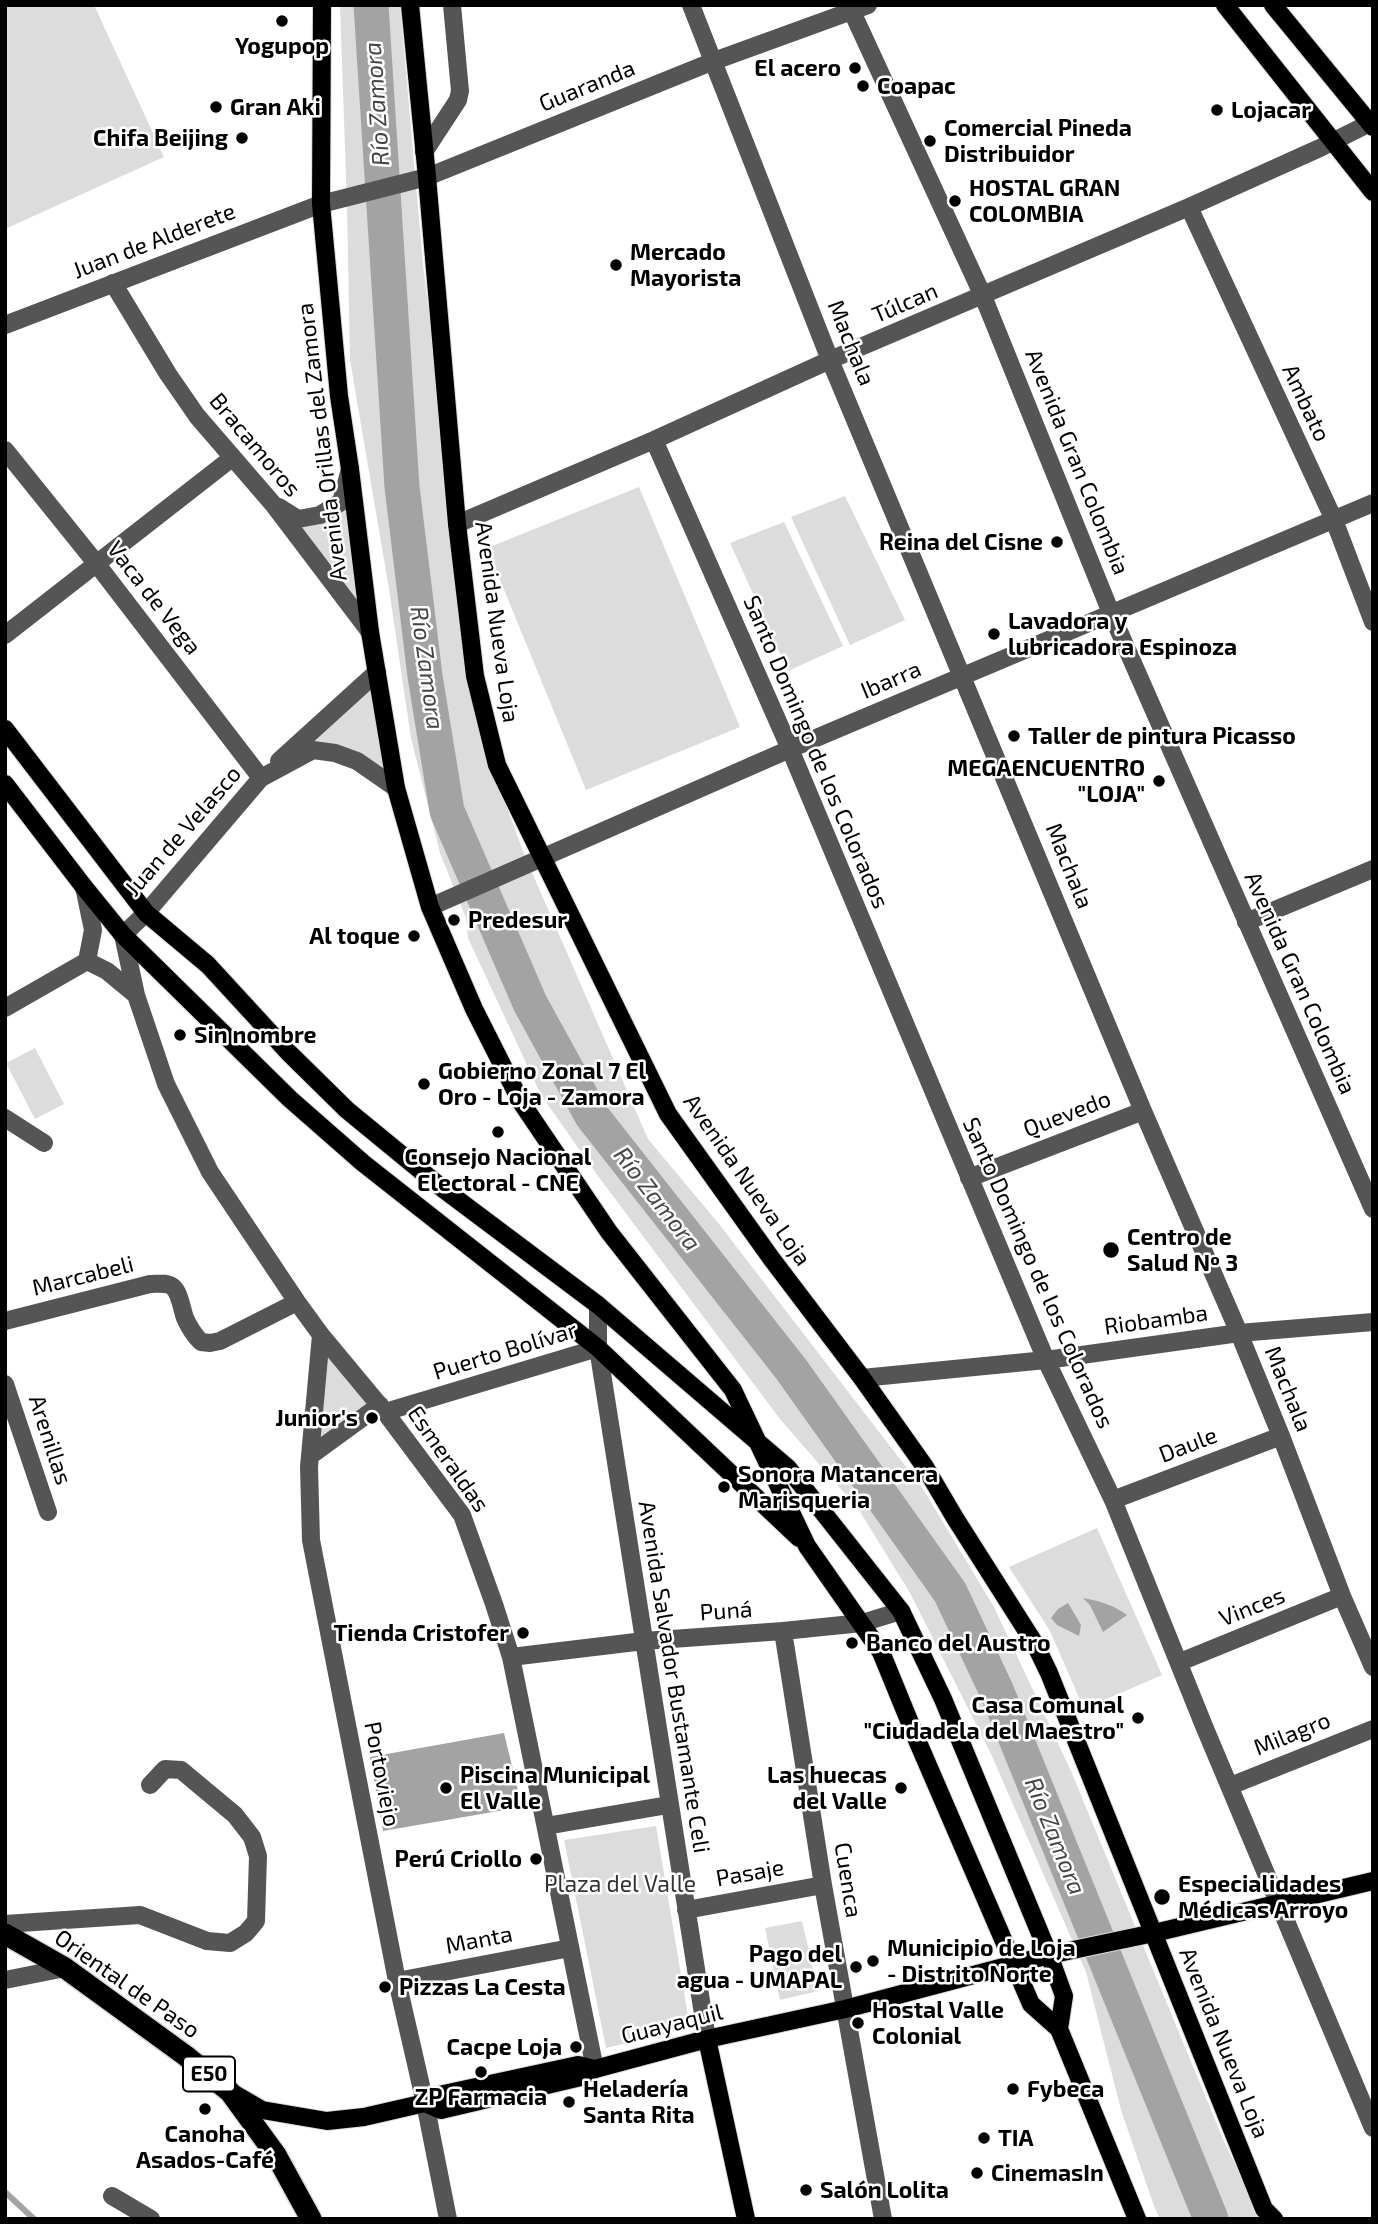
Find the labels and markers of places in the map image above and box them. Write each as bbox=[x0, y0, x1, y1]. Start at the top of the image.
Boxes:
marker: Yogupop bbox=[274, 13, 290, 29]
place label: Yogupop bbox=[235, 32, 329, 60]
place label: El acero bbox=[754, 54, 841, 82]
marker: El acero bbox=[847, 60, 863, 76]
place label: Coapac bbox=[877, 72, 956, 100]
marker: Coapac bbox=[855, 78, 871, 94]
place label: Gran Aki bbox=[230, 93, 321, 121]
place label: Lojacar bbox=[1231, 96, 1311, 124]
marker: Gran Aki bbox=[208, 99, 224, 115]
marker: Lojacar bbox=[1209, 102, 1225, 118]
place label: Comercial Pineda Distribuidor bbox=[944, 114, 1132, 168]
place label: Chifa Beijing bbox=[93, 124, 228, 152]
marker: Chifa Beijing bbox=[234, 130, 250, 146]
marker: Comercial Pineda Distribuidor bbox=[922, 133, 938, 149]
place label: HOSTAL GRAN COLOMBIA bbox=[969, 174, 1120, 228]
marker: HOSTAL GRAN COLOMBIA bbox=[947, 193, 963, 209]
place label: Mercado Mayorista bbox=[630, 238, 741, 292]
marker: Mercado Mayorista bbox=[608, 257, 624, 273]
place label: Reina del Cisne bbox=[879, 528, 1043, 556]
marker: Reina del Cisne bbox=[1049, 534, 1065, 550]
place label: Lavadora y lubricadora Espinoza bbox=[1008, 607, 1237, 661]
marker: Lavadora y lubricadora Espinoza bbox=[986, 626, 1002, 642]
place label: Taller de pintura Picasso bbox=[1028, 722, 1296, 750]
marker: Taller de pintura Picasso bbox=[1006, 728, 1022, 744]
place label: MEGAENCUENTRO "LOJA" bbox=[947, 754, 1145, 808]
marker: MEGAENCUENTRO "LOJA" bbox=[1151, 773, 1167, 789]
place label: Predesur bbox=[468, 906, 567, 934]
marker: Predesur bbox=[446, 912, 462, 928]
place label: Al toque bbox=[309, 922, 400, 950]
marker: Al toque bbox=[406, 928, 422, 944]
place label: Sin nombre bbox=[194, 1021, 317, 1049]
marker: Sin nombre bbox=[172, 1027, 188, 1043]
place label: Gobierno Zonal 7 El Oro - Loja - Zamora bbox=[438, 1057, 646, 1111]
marker: Gobierno Zonal 7 El Oro - Loja - Zamora bbox=[416, 1076, 432, 1092]
marker: Consejo Nacional Electoral - CNE bbox=[490, 1124, 506, 1140]
place label: Consejo Nacional Electoral - CNE bbox=[405, 1143, 591, 1197]
place label: Centro de Salud Nº 3 bbox=[1127, 1223, 1238, 1277]
marker: Centro de Salud Nº 3 bbox=[1101, 1240, 1121, 1260]
place label: Junior's bbox=[275, 1404, 358, 1432]
marker: Junior's bbox=[364, 1410, 380, 1426]
place label: Sonora Matancera Marisqueria bbox=[738, 1460, 938, 1514]
marker: Sonora Matancera Marisqueria bbox=[716, 1479, 732, 1495]
place label: Tienda Cristofer bbox=[333, 1619, 509, 1647]
marker: Tienda Cristofer bbox=[515, 1625, 531, 1641]
place label: Banco del Austro bbox=[866, 1629, 1050, 1657]
marker: Banco del Austro bbox=[844, 1635, 860, 1651]
place label: Casa Comunal "Ciudadela del Maestro" bbox=[863, 1691, 1124, 1745]
marker: Casa Comunal "Ciudadela del Maestro" bbox=[1130, 1710, 1146, 1726]
place label: Piscina Municipal El Valle bbox=[460, 1761, 650, 1815]
place label: Las huecas del Valle bbox=[767, 1761, 887, 1815]
marker: Piscina Municipal El Valle bbox=[438, 1780, 454, 1796]
marker: Las huecas del Valle bbox=[893, 1780, 909, 1796]
place label: Perú Criollo bbox=[395, 1845, 522, 1873]
marker: Perú Criollo bbox=[528, 1851, 544, 1867]
place label: Especialidades Médicas Arroyo bbox=[1178, 1870, 1348, 1924]
marker: Especialidades Médicas Arroyo bbox=[1152, 1887, 1172, 1907]
place label: Municipio de Loja - Distrito Norte bbox=[887, 1934, 1076, 1988]
place label: Pago del agua - UMAPAL bbox=[677, 1940, 842, 1994]
marker: Municipio de Loja - Distrito Norte bbox=[865, 1953, 881, 1969]
marker: Pago del agua - UMAPAL bbox=[848, 1959, 864, 1975]
place label: Pizzas La Cesta bbox=[399, 1973, 566, 2001]
marker: Pizzas La Cesta bbox=[377, 1979, 393, 1995]
place label: Hostal Valle Colonial bbox=[872, 1996, 1004, 2050]
marker: Hostal Valle Colonial bbox=[850, 2015, 866, 2031]
place label: Cacpe Loja bbox=[447, 2033, 562, 2061]
marker: Cacpe Loja bbox=[568, 2039, 584, 2055]
marker: ZP Farmacia bbox=[473, 2064, 489, 2080]
place label: Heladería Santa Rita bbox=[583, 2075, 695, 2129]
place label: Fybeca bbox=[1027, 2075, 1104, 2103]
marker: Fybeca bbox=[1005, 2081, 1021, 2097]
place label: ZP Farmacia bbox=[415, 2083, 547, 2111]
marker: Heladería Santa Rita bbox=[561, 2094, 577, 2110]
marker: Canoha Asados-Café bbox=[197, 2101, 213, 2117]
place label: Canoha Asados-Café bbox=[136, 2120, 274, 2174]
place label: TIA bbox=[998, 2124, 1034, 2152]
marker: TIA bbox=[976, 2130, 992, 2146]
place label: CinemasIn bbox=[991, 2159, 1104, 2187]
marker: CinemasIn bbox=[969, 2165, 985, 2181]
place label: Salón Lolita bbox=[820, 2176, 949, 2204]
marker: Salón Lolita bbox=[798, 2182, 814, 2198]

